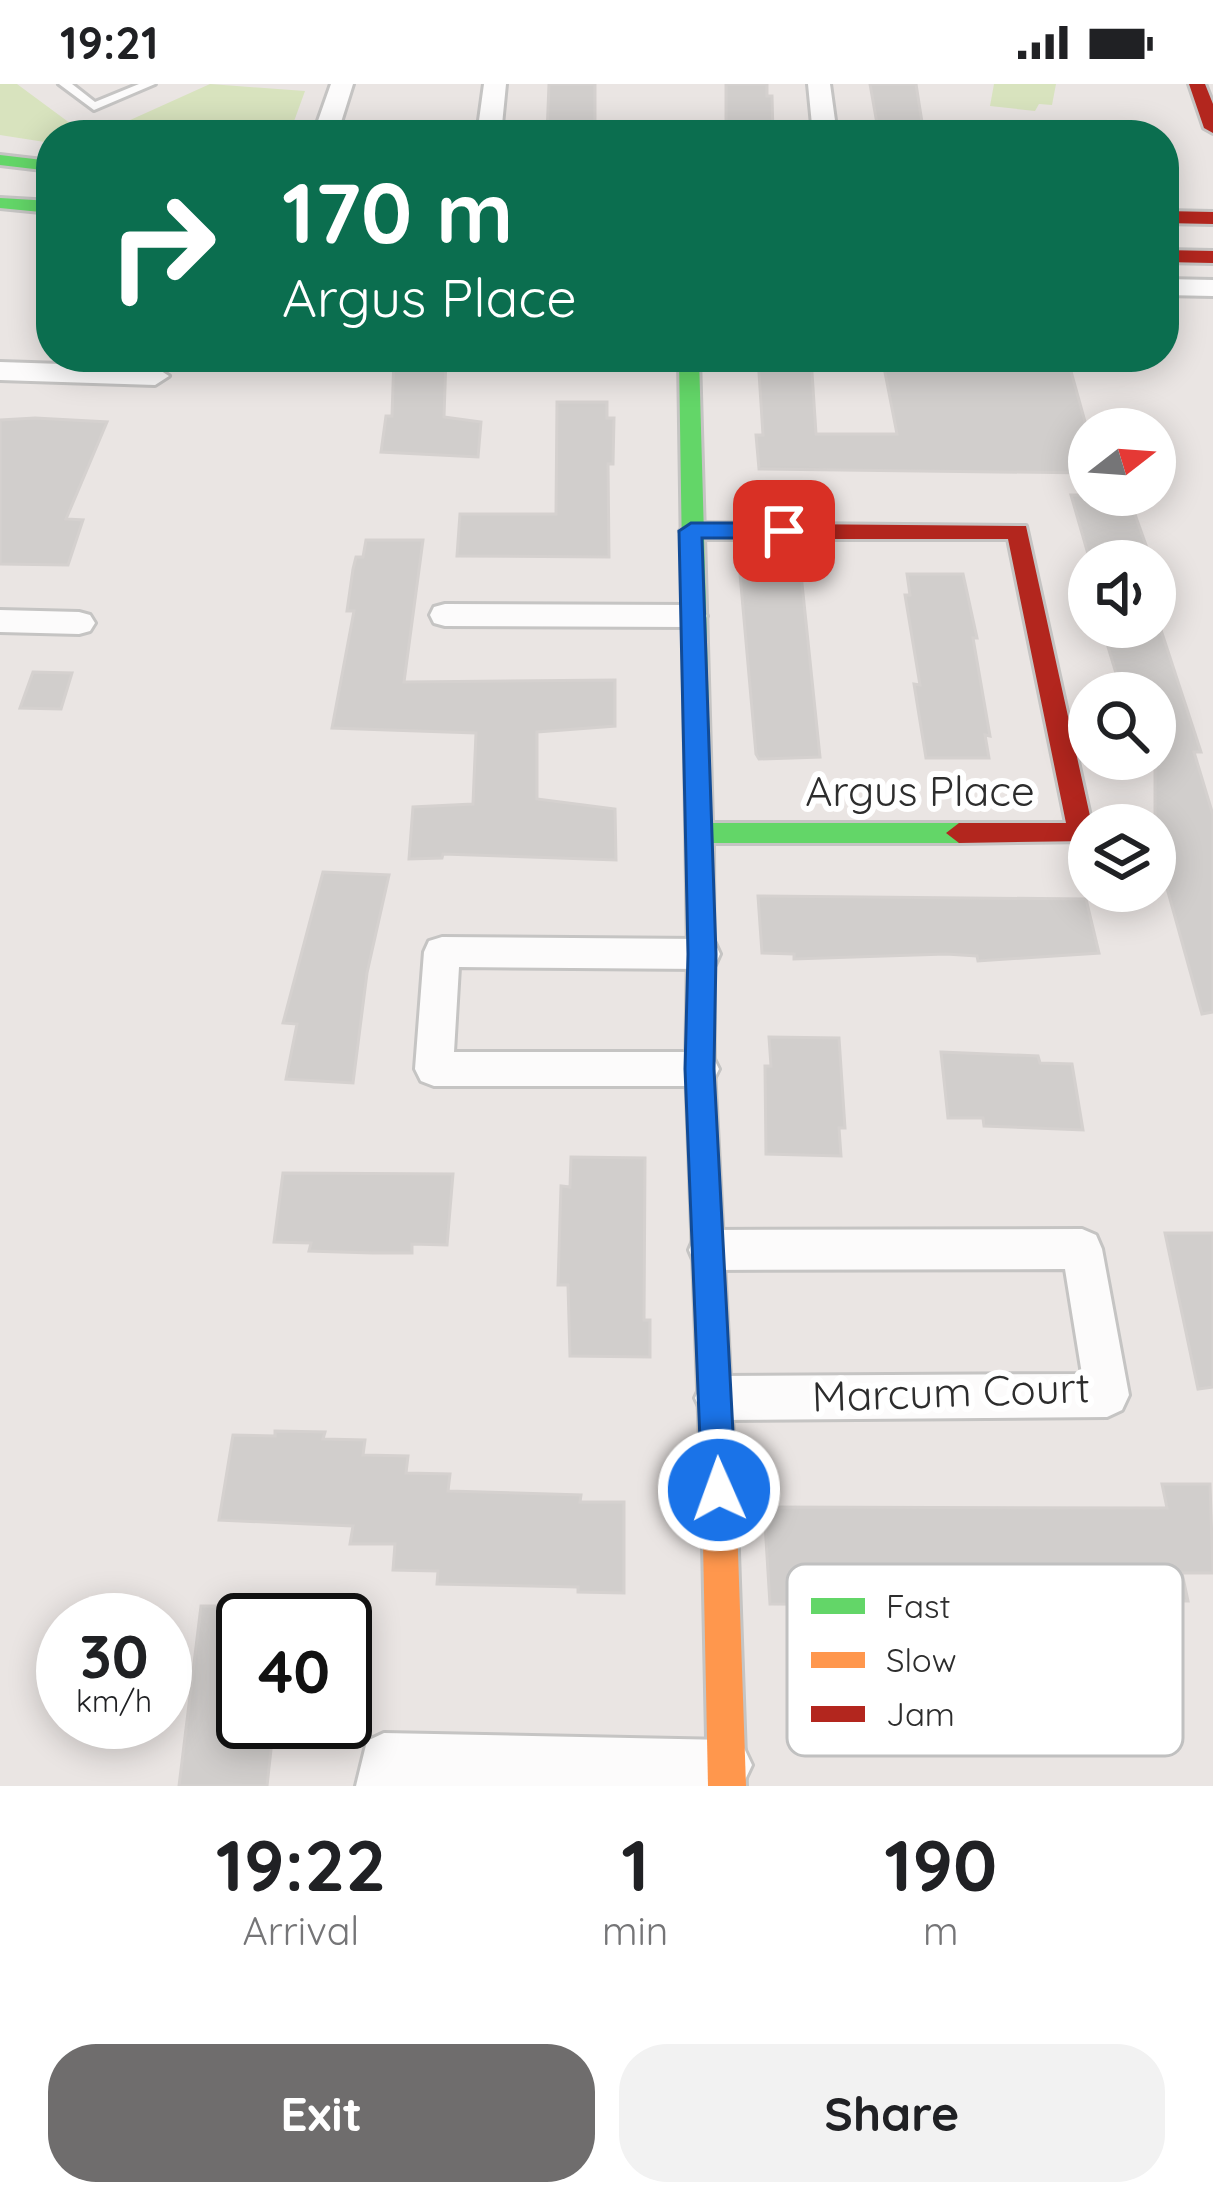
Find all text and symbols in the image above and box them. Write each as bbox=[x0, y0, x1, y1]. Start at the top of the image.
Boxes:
text: 19:21 bbox=[60, 14, 158, 70]
text: 170 m bbox=[282, 159, 513, 264]
icon: right bbox=[84, 168, 240, 324]
text: Argus Place bbox=[282, 263, 577, 331]
north arrow bbox=[1068, 408, 1176, 516]
map controls bbox=[1068, 408, 1176, 912]
pin bbox=[733, 480, 835, 582]
icon: arrive bbox=[751, 498, 817, 564]
button: sound bbox=[1068, 540, 1176, 648]
button: search bbox=[1068, 672, 1176, 780]
street label: Argus Place bbox=[805, 764, 1035, 817]
button: layers bbox=[1068, 804, 1176, 912]
street label: Marcum Court bbox=[811, 1360, 1091, 1423]
position arrow bbox=[656, 1427, 782, 1553]
legend bbox=[787, 1564, 1183, 1756]
text: Fast bbox=[886, 1585, 951, 1626]
speed limit sign: 40 bbox=[216, 1593, 372, 1749]
text: 30 bbox=[79, 1618, 149, 1693]
text: Slow bbox=[886, 1639, 957, 1680]
text: km/h bbox=[76, 1682, 152, 1720]
text: Jam bbox=[886, 1693, 955, 1734]
text: 19:22 bbox=[216, 1819, 386, 1909]
text: 1 bbox=[621, 1819, 649, 1909]
text: 190 bbox=[884, 1819, 997, 1909]
text: Arrival bbox=[243, 1906, 359, 1955]
text: min bbox=[602, 1906, 668, 1955]
text: m bbox=[923, 1906, 958, 1955]
button: Exit bbox=[48, 2044, 595, 2182]
button: Share bbox=[619, 2044, 1165, 2182]

